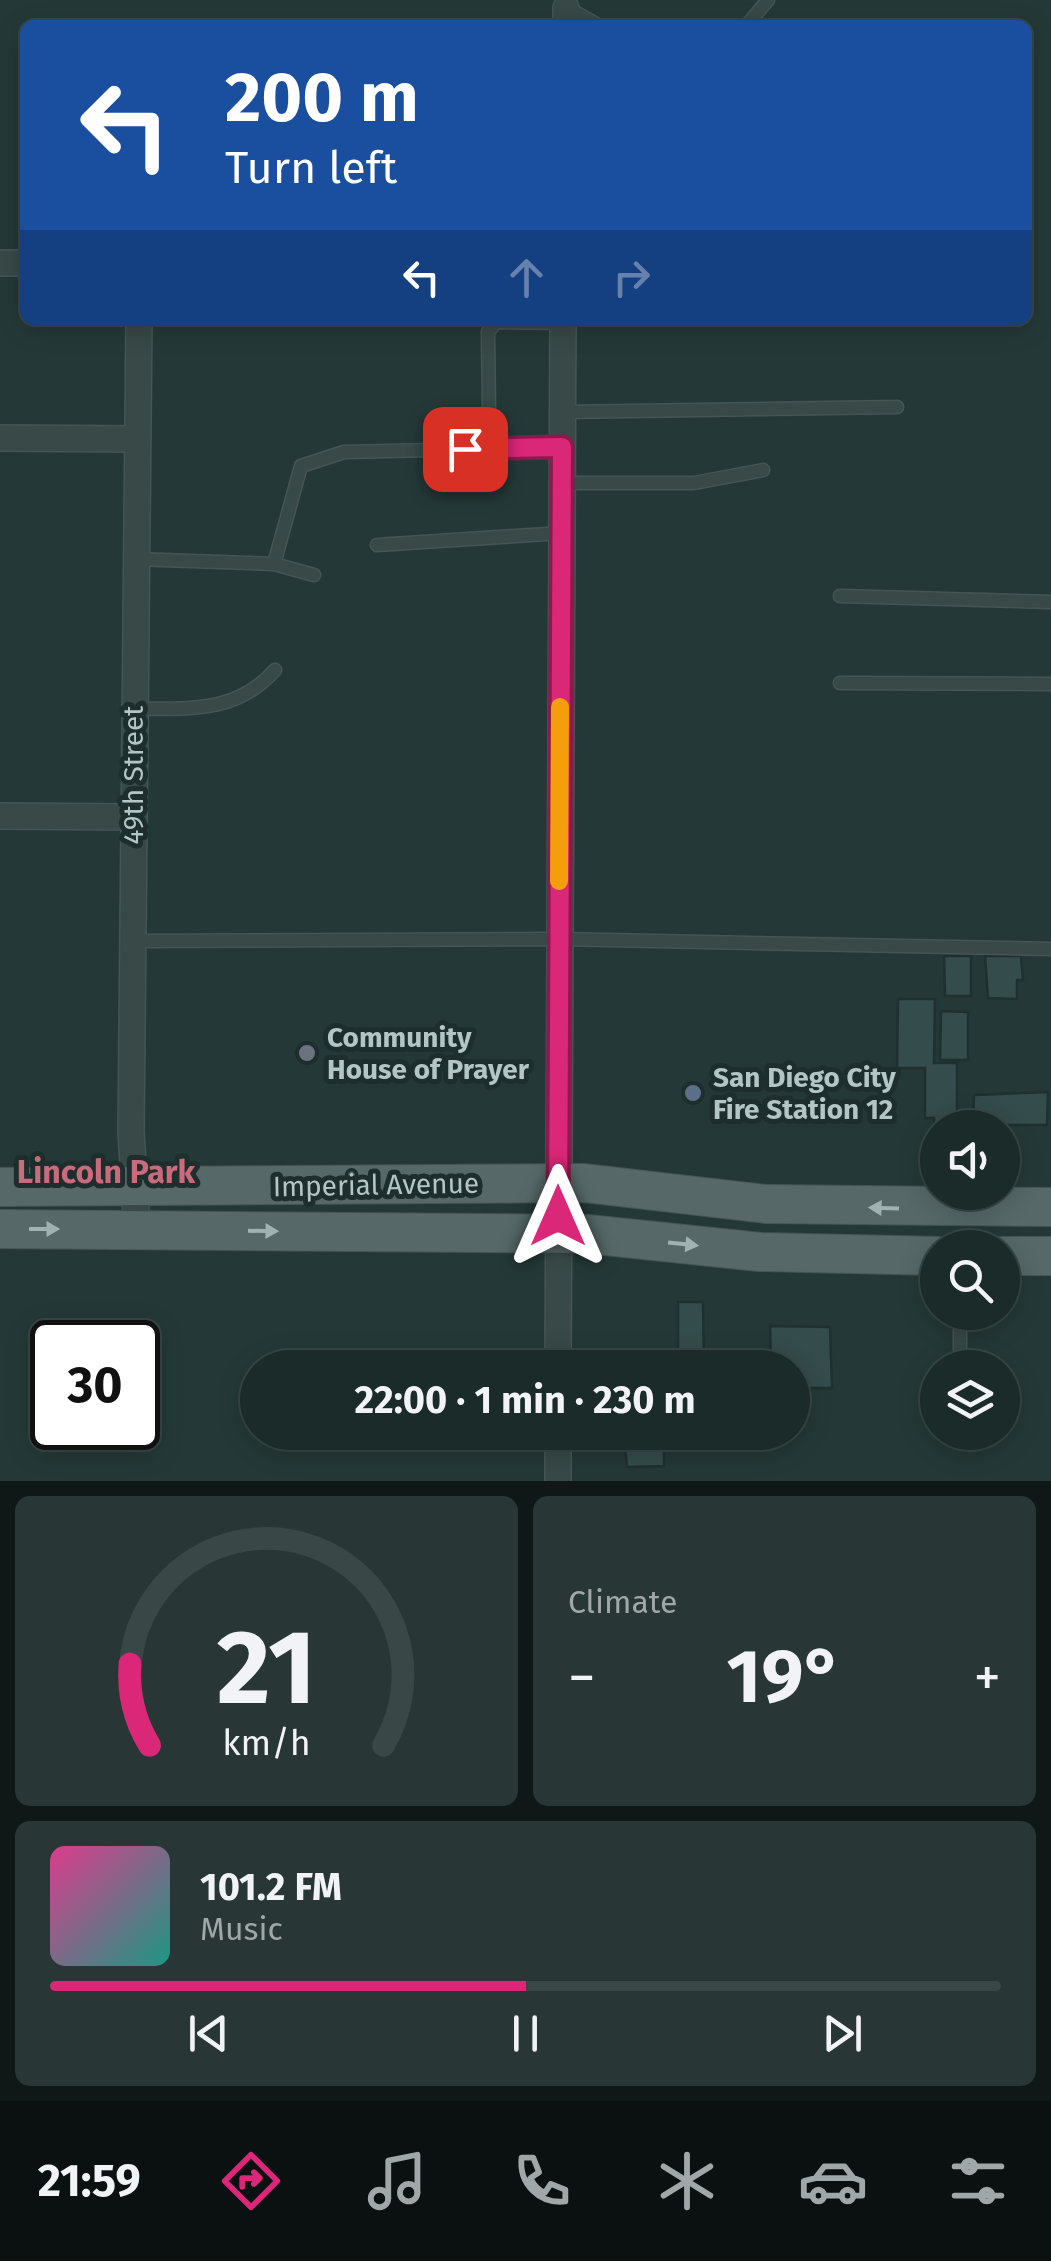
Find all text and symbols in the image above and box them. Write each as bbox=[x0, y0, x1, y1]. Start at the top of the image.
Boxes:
text: 200 m bbox=[225, 56, 419, 140]
icon: left bbox=[60, 60, 190, 190]
text: Turn left bbox=[225, 141, 397, 195]
icon: left bbox=[394, 250, 449, 305]
icon: ahead bbox=[499, 250, 554, 305]
icon: right bbox=[604, 250, 659, 305]
pin bbox=[423, 407, 508, 492]
icon: arrive bbox=[438, 422, 493, 477]
street label: 49th Street bbox=[117, 705, 150, 844]
place label: Community House of Prayer bbox=[327, 1021, 530, 1086]
marker: Community House of Prayer bbox=[296, 1042, 318, 1064]
place label: San Diego City Fire Station 12 bbox=[713, 1061, 896, 1126]
marker: San Diego City Fire Station 12 bbox=[682, 1082, 704, 1104]
map controls bbox=[920, 1110, 1020, 1450]
button: sound bbox=[920, 1110, 1020, 1210]
district label: Lincoln Park bbox=[17, 1153, 196, 1191]
position arrow bbox=[506, 1164, 610, 1268]
street label: Imperial Avenue bbox=[273, 1167, 479, 1203]
one-way arrow bbox=[867, 1199, 899, 1215]
one-way arrow bbox=[29, 1221, 61, 1237]
one-way arrow bbox=[247, 1223, 279, 1239]
button: search bbox=[920, 1230, 1020, 1330]
one-way arrow bbox=[668, 1237, 700, 1253]
speed limit sign: 30 bbox=[30, 1320, 160, 1450]
button: layers bbox=[920, 1350, 1020, 1450]
text: 22:00 · 1 min · 230 m bbox=[354, 1377, 696, 1423]
text: Climate bbox=[568, 1583, 677, 1621]
text: 21 bbox=[217, 1606, 316, 1731]
text: 19° bbox=[727, 1632, 842, 1722]
text: − bbox=[568, 1645, 596, 1711]
text: + bbox=[974, 1645, 1001, 1711]
text: km/h bbox=[222, 1722, 311, 1764]
text: 101.2 FM bbox=[200, 1864, 342, 1910]
text: Music bbox=[200, 1910, 283, 1948]
icon: previous bbox=[181, 2006, 236, 2061]
icon: pause bbox=[498, 2006, 553, 2061]
icon: next bbox=[815, 2006, 870, 2061]
icon: directions bbox=[216, 2146, 286, 2216]
icon: music bbox=[362, 2146, 432, 2216]
icon: phone bbox=[507, 2146, 577, 2216]
icon: climate bbox=[652, 2146, 722, 2216]
icon: car bbox=[798, 2146, 868, 2216]
icon: filters bbox=[943, 2146, 1013, 2216]
text: 21:59 bbox=[38, 2154, 141, 2208]

